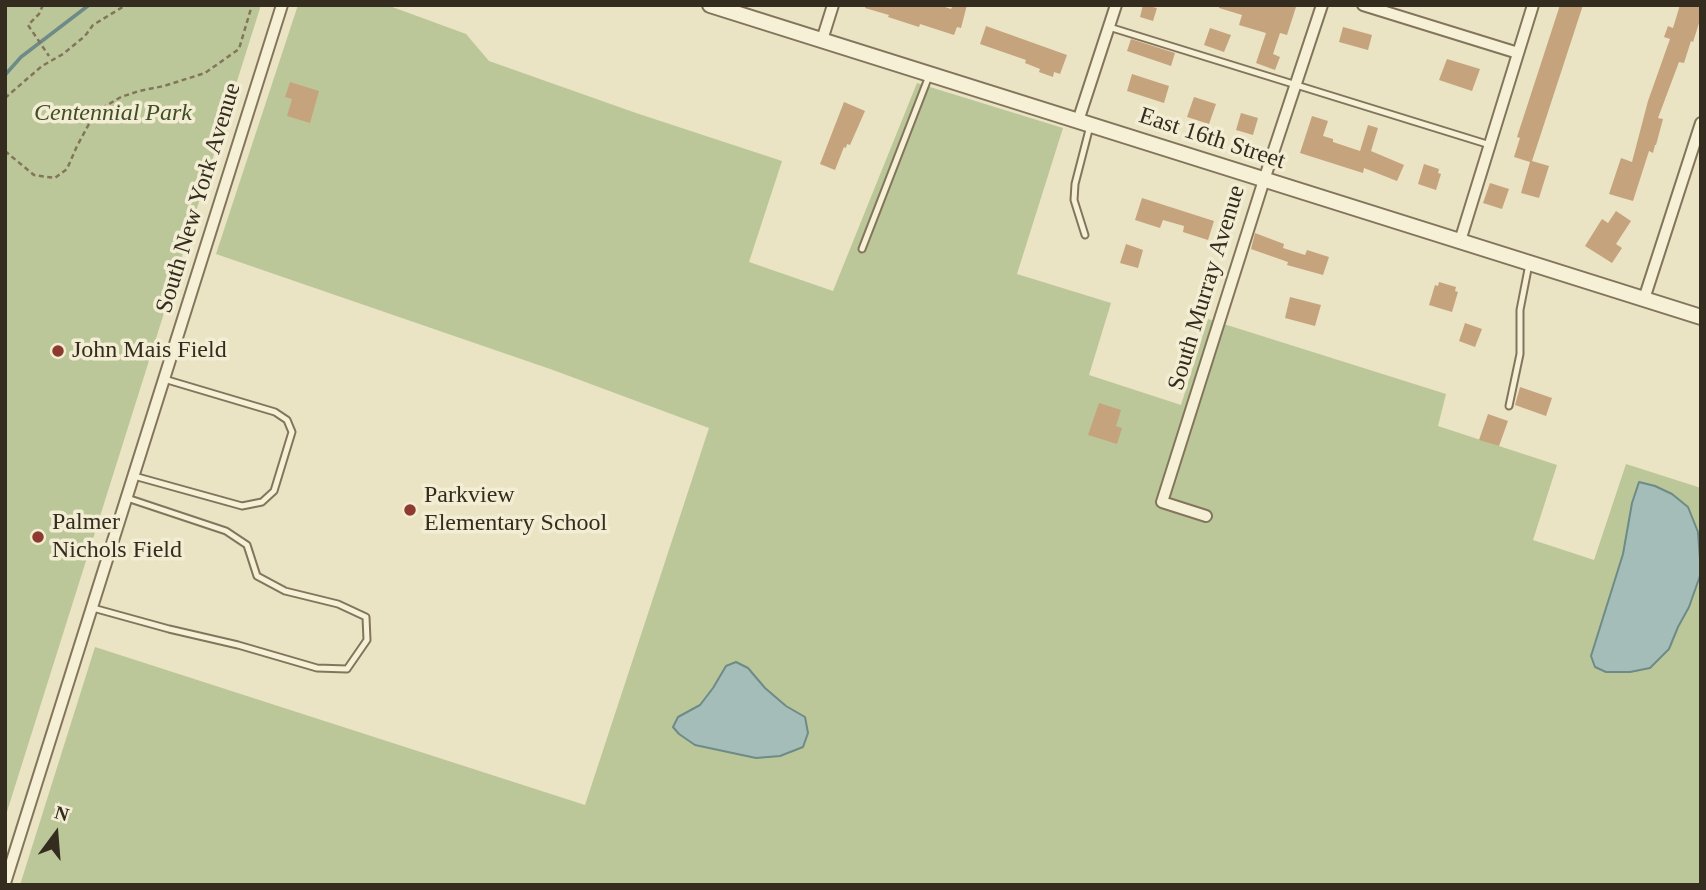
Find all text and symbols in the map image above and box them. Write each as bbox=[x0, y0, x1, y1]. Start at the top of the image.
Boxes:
street label: South New York Avenue bbox=[150, 79, 248, 317]
park label: Centennial Park bbox=[34, 100, 192, 128]
street label: East 16th Street bbox=[1135, 102, 1289, 176]
street label: South Murray Avenue bbox=[1162, 182, 1252, 394]
place label: John Mais Field bbox=[72, 337, 227, 365]
marker: John Mais Field bbox=[50, 343, 66, 359]
place label: Parkview Elementary School bbox=[424, 482, 607, 538]
marker: Parkview Elementary School bbox=[402, 502, 418, 518]
place label: Palmer Nichols Field bbox=[52, 509, 182, 565]
marker: Palmer Nichols Field bbox=[30, 529, 46, 545]
north arrow bbox=[21, 799, 91, 869]
text: N bbox=[52, 801, 71, 825]

